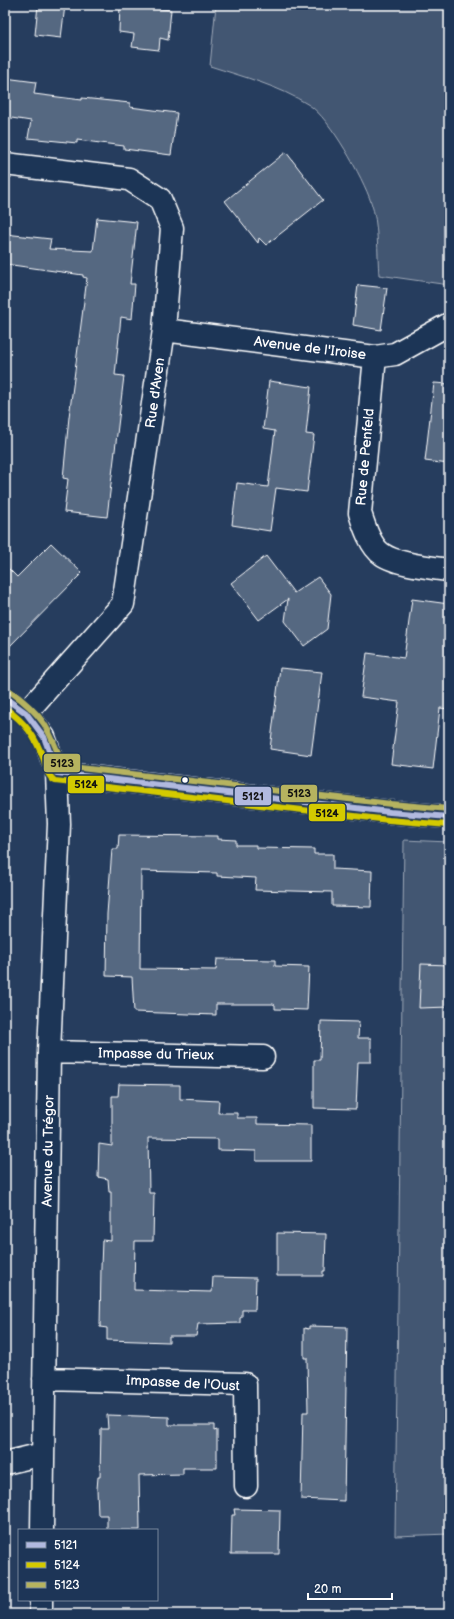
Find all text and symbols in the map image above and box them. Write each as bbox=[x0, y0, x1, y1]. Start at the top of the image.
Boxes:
street label: Avenue de l'Iroise bbox=[253, 333, 367, 363]
street label: Rue d'Aven bbox=[142, 357, 168, 429]
street label: Rue de Penfeld bbox=[352, 408, 378, 506]
line badge: 5123 bbox=[43, 753, 81, 773]
text: 5123 bbox=[50, 757, 74, 770]
line badge: 5124 bbox=[67, 775, 105, 794]
unlabelled marker bbox=[180, 775, 190, 785]
text: 5124 bbox=[74, 778, 98, 791]
line badge: 5123 bbox=[280, 784, 318, 803]
line badge: 5121 bbox=[234, 786, 272, 806]
text: 5123 bbox=[287, 787, 311, 800]
text: 5121 bbox=[242, 790, 264, 803]
line badge: 5124 bbox=[308, 803, 346, 822]
text: 5124 bbox=[315, 807, 339, 820]
street label: Impasse du Trieux bbox=[98, 1044, 214, 1064]
street label: Avenue du Trégor bbox=[39, 1094, 57, 1207]
street label: Impasse de l'Oust bbox=[126, 1372, 241, 1395]
legend bbox=[18, 1529, 158, 1601]
text: 5121 bbox=[54, 1538, 77, 1553]
text: 5124 bbox=[54, 1558, 80, 1573]
scale bar bbox=[308, 1575, 392, 1601]
text: 5123 bbox=[54, 1578, 80, 1593]
text: 20 m bbox=[314, 1582, 341, 1597]

